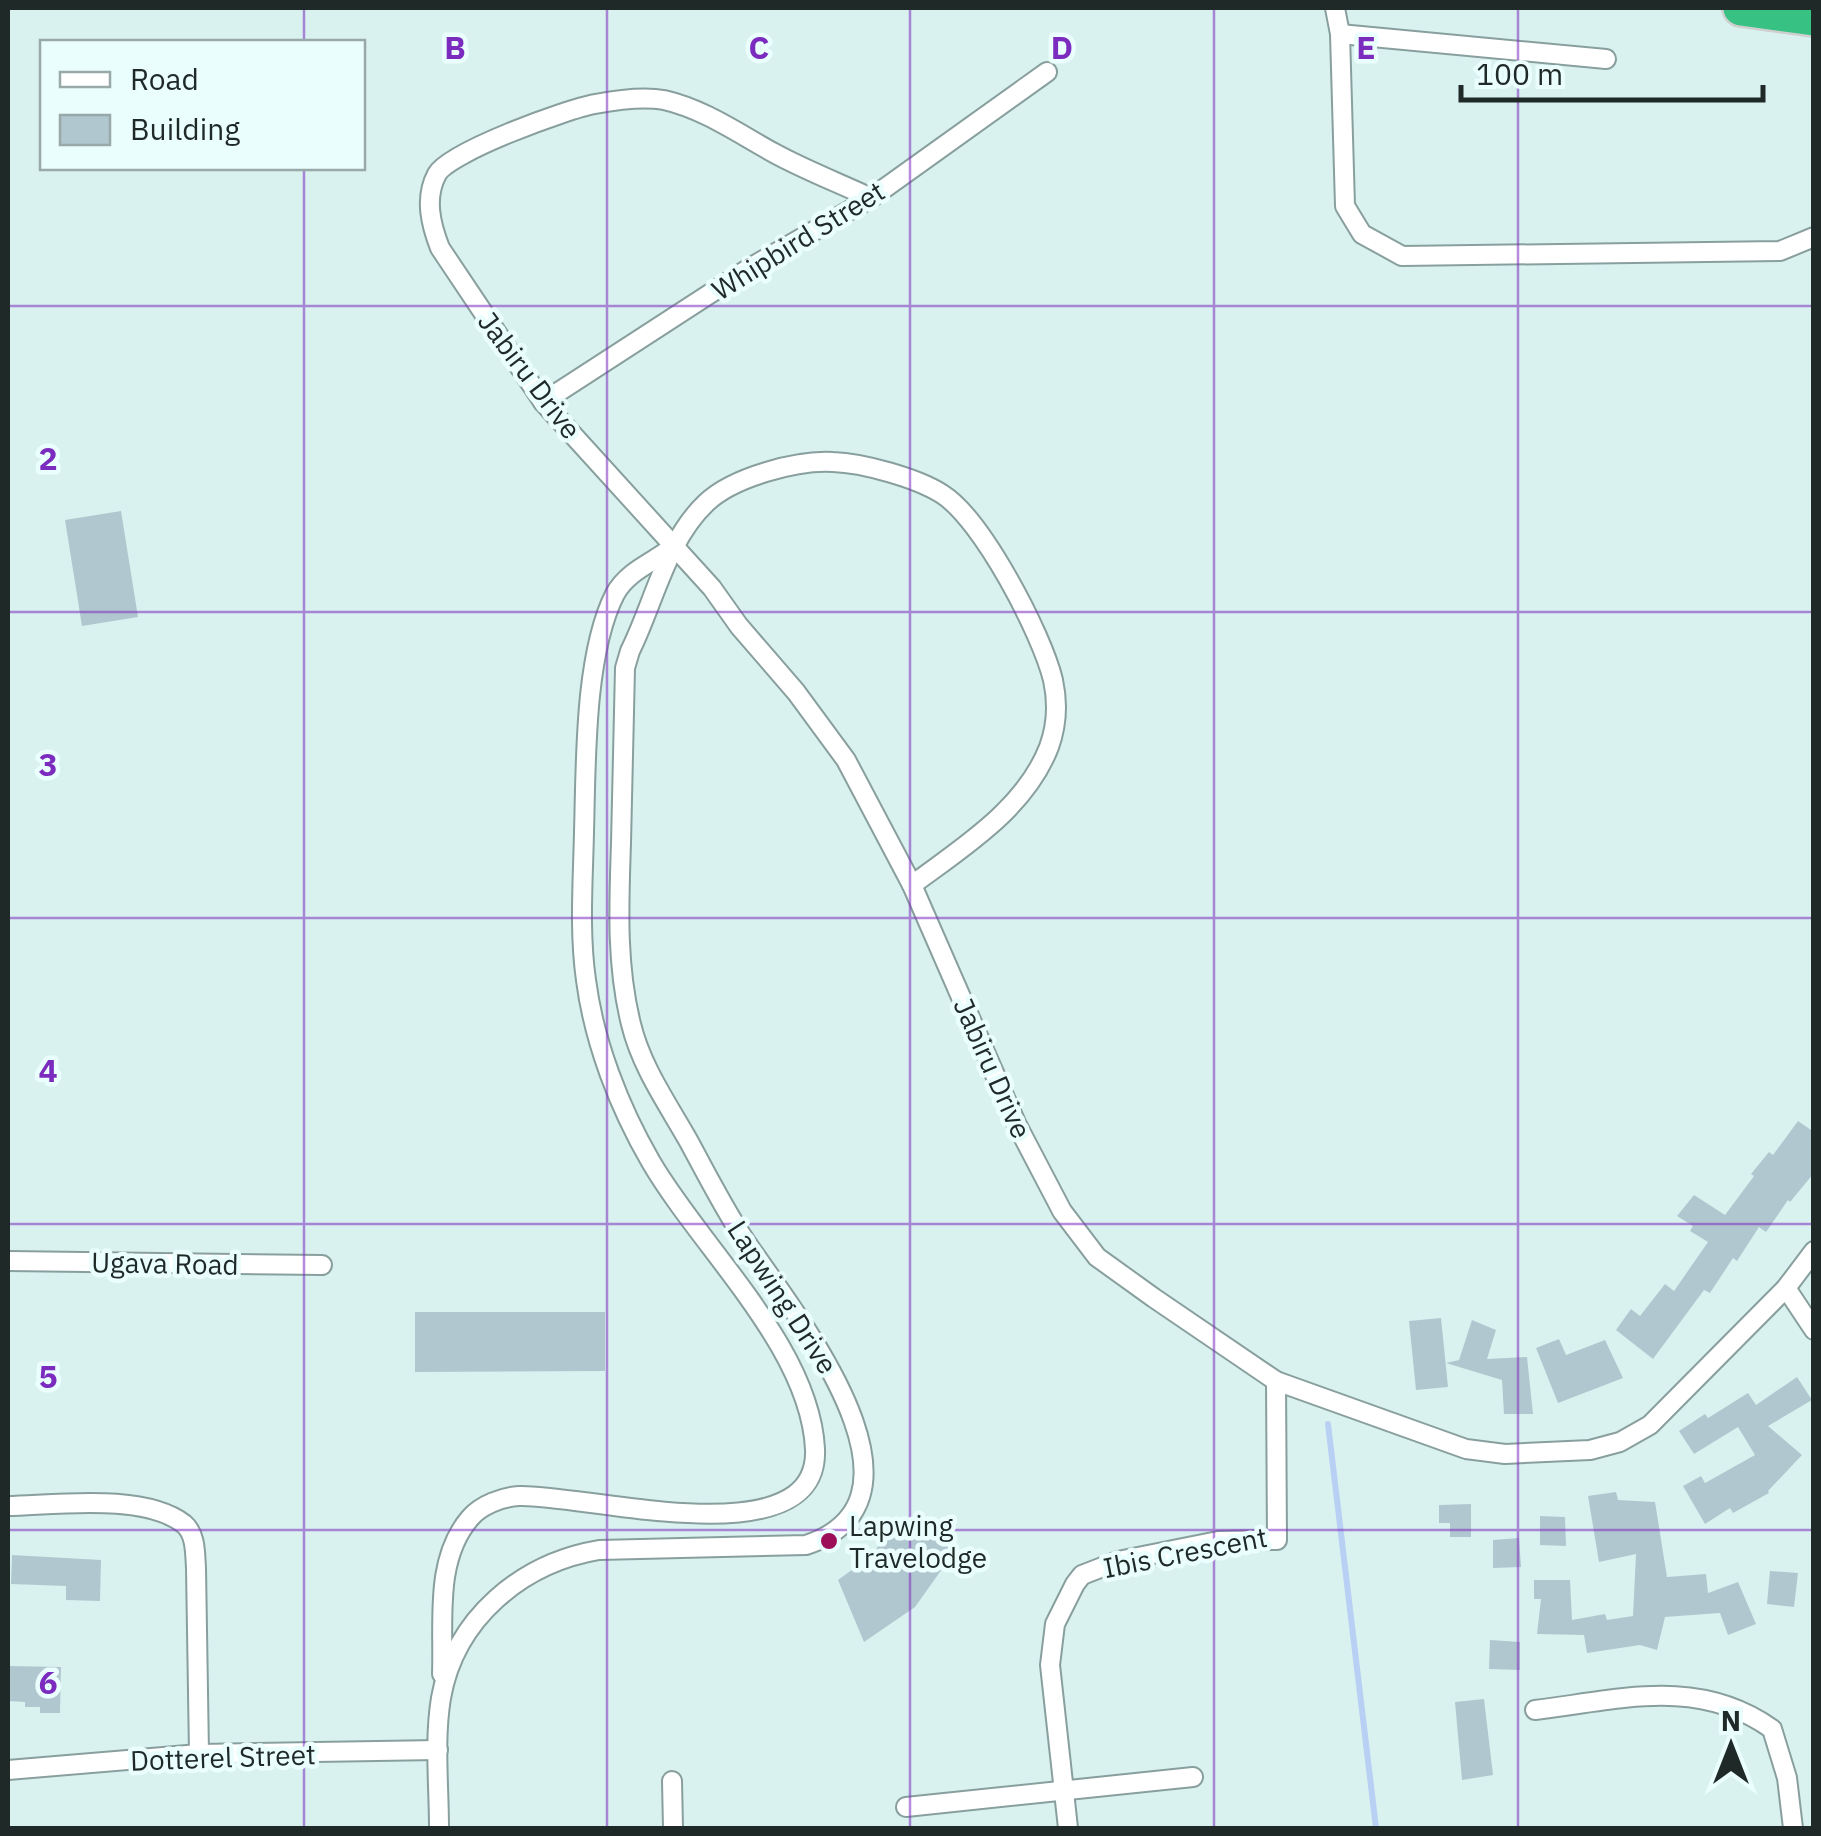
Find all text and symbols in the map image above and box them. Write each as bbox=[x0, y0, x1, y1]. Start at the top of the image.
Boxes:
text: B bbox=[444, 26, 466, 68]
text: C bbox=[749, 26, 769, 68]
text: D bbox=[1051, 26, 1073, 68]
text: E bbox=[1356, 26, 1376, 68]
legend bbox=[40, 40, 365, 170]
scale bar bbox=[1461, 40, 1764, 102]
text: 100 m bbox=[1476, 54, 1563, 93]
text: Road bbox=[130, 59, 199, 98]
text: Building bbox=[130, 109, 240, 148]
street label: Whipbird Street bbox=[705, 172, 891, 308]
street label: Jabiru Drive bbox=[470, 304, 590, 446]
text: 2 bbox=[38, 437, 58, 479]
text: 3 bbox=[38, 743, 58, 785]
street label: Jabiru Drive bbox=[946, 992, 1040, 1144]
text: 4 bbox=[38, 1049, 58, 1091]
street label: Lapwing Drive bbox=[720, 1213, 846, 1381]
street label: Ugava Road bbox=[91, 1243, 239, 1283]
text: 5 bbox=[38, 1355, 58, 1397]
place label: Lapwing Travelodge bbox=[849, 1507, 987, 1576]
street label: Ibis Crescent bbox=[1100, 1518, 1270, 1586]
marker: Lapwing Travelodge bbox=[818, 1530, 840, 1552]
text: 6 bbox=[38, 1661, 58, 1703]
north arrow bbox=[1681, 1696, 1781, 1796]
text: N bbox=[1721, 1702, 1741, 1739]
street label: Dotterel Street bbox=[130, 1735, 316, 1779]

